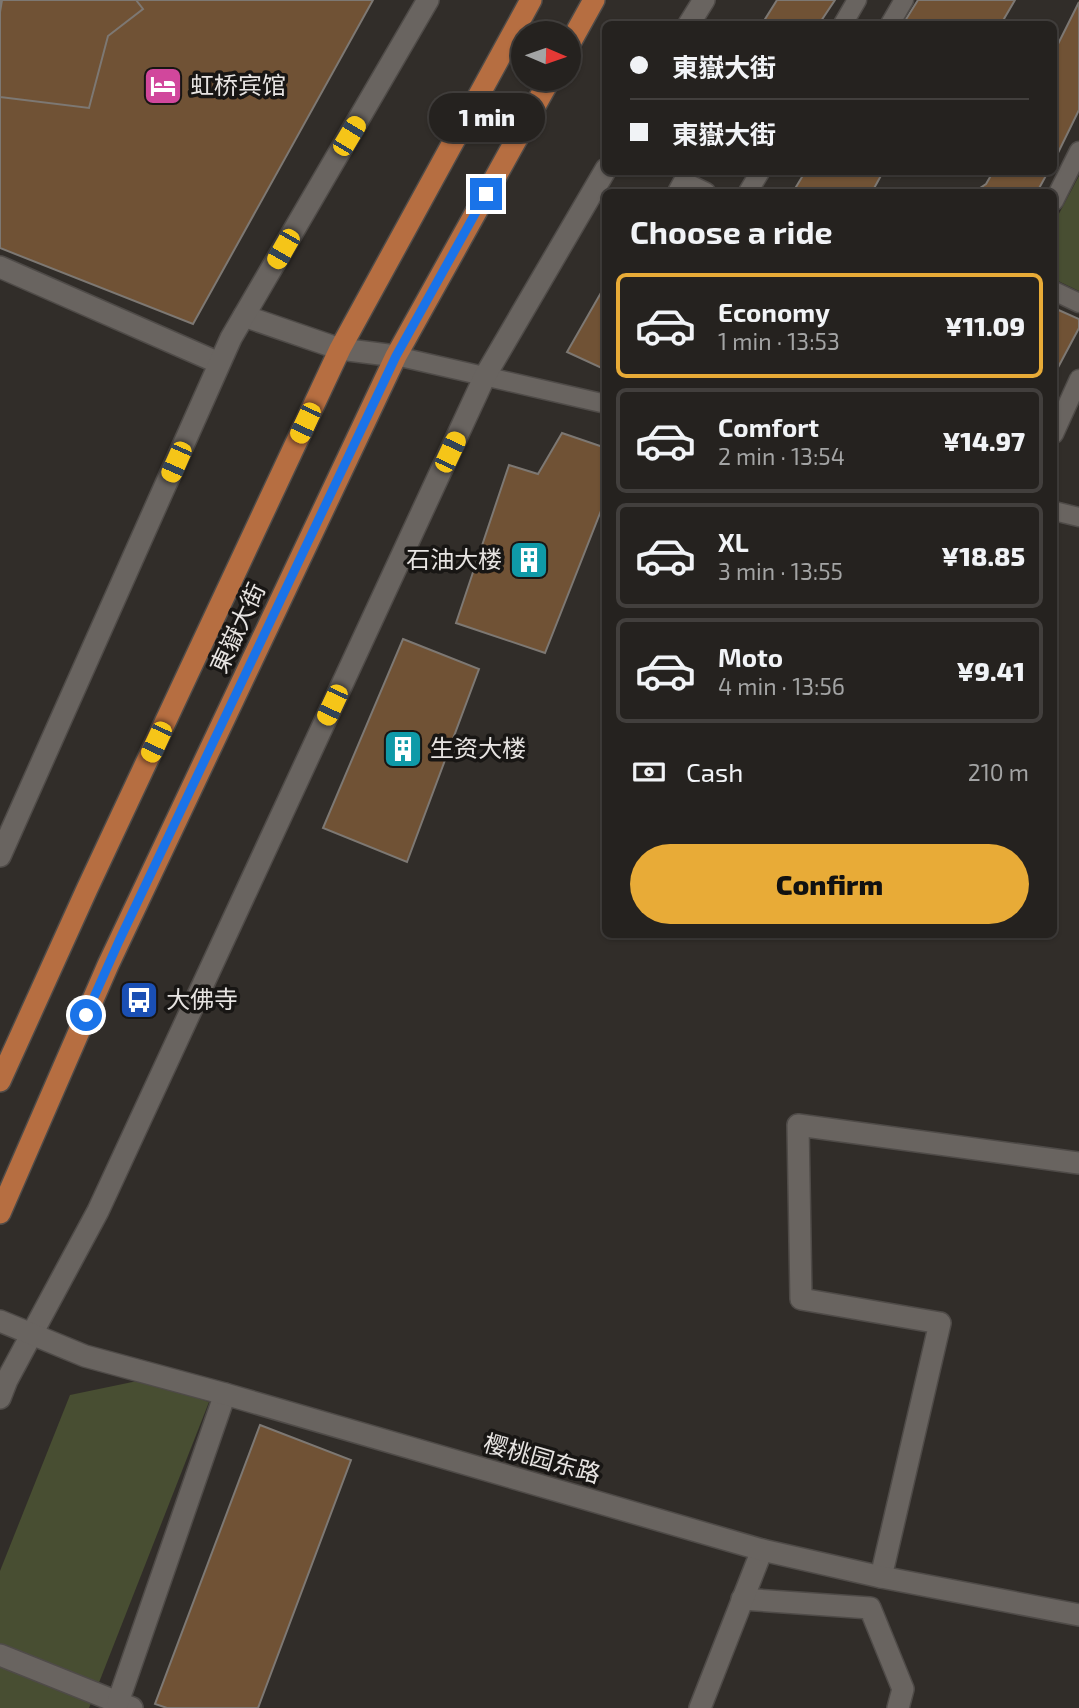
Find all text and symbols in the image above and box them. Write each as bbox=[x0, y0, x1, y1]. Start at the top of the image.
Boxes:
north arrow bbox=[511, 21, 581, 91]
map controls bbox=[511, 21, 581, 91]
text: 東嶽大街 bbox=[672, 51, 776, 82]
hotel icon: 虹桥宾馆 bbox=[142, 65, 184, 107]
place label: 虹桥宾馆 bbox=[190, 70, 286, 99]
callout: 1 min bbox=[428, 92, 544, 142]
text: 1 min bbox=[459, 103, 515, 131]
car bbox=[330, 113, 369, 159]
text: 東嶽大街 bbox=[672, 118, 776, 149]
route end bbox=[470, 178, 502, 210]
text: Choose a ride bbox=[630, 212, 833, 250]
car bbox=[264, 226, 303, 272]
icon: car bbox=[634, 294, 697, 357]
text: Economy bbox=[718, 296, 830, 327]
text: ¥11.09 bbox=[945, 310, 1025, 341]
text: 1 min · 13:53 bbox=[718, 327, 840, 355]
car bbox=[287, 400, 324, 446]
icon: car bbox=[634, 409, 697, 472]
text: Comfort bbox=[718, 411, 819, 442]
text: ¥14.97 bbox=[942, 425, 1025, 456]
car bbox=[432, 429, 469, 475]
car bbox=[158, 439, 195, 485]
text: 2 min · 13:54 bbox=[718, 442, 845, 470]
icon: car bbox=[634, 524, 697, 587]
text: XL bbox=[718, 526, 749, 557]
building icon: 石油大楼 bbox=[508, 539, 550, 581]
text: ¥18.85 bbox=[941, 540, 1025, 571]
place label: 石油大楼 bbox=[406, 544, 502, 573]
text: 3 min · 13:55 bbox=[718, 557, 843, 585]
street label: 東嶽大街 bbox=[203, 578, 270, 677]
icon: car bbox=[634, 639, 697, 702]
text: Moto bbox=[718, 641, 783, 672]
text: ¥9.41 bbox=[956, 655, 1025, 686]
text: 4 min · 13:56 bbox=[718, 672, 845, 700]
car bbox=[314, 682, 351, 728]
car bbox=[138, 719, 175, 765]
building icon: 生资大楼 bbox=[382, 728, 424, 770]
place label: 生资大楼 bbox=[430, 733, 526, 762]
icon: cash bbox=[630, 753, 668, 791]
text: Cash bbox=[686, 756, 743, 787]
text: 210 m bbox=[968, 758, 1029, 786]
button: Confirm bbox=[630, 844, 1029, 924]
bus stop icon: 大佛寺 bbox=[118, 979, 160, 1021]
place label: 大佛寺 bbox=[166, 984, 238, 1013]
route start bbox=[70, 999, 102, 1031]
street label: 樱桃园东路 bbox=[481, 1427, 604, 1488]

